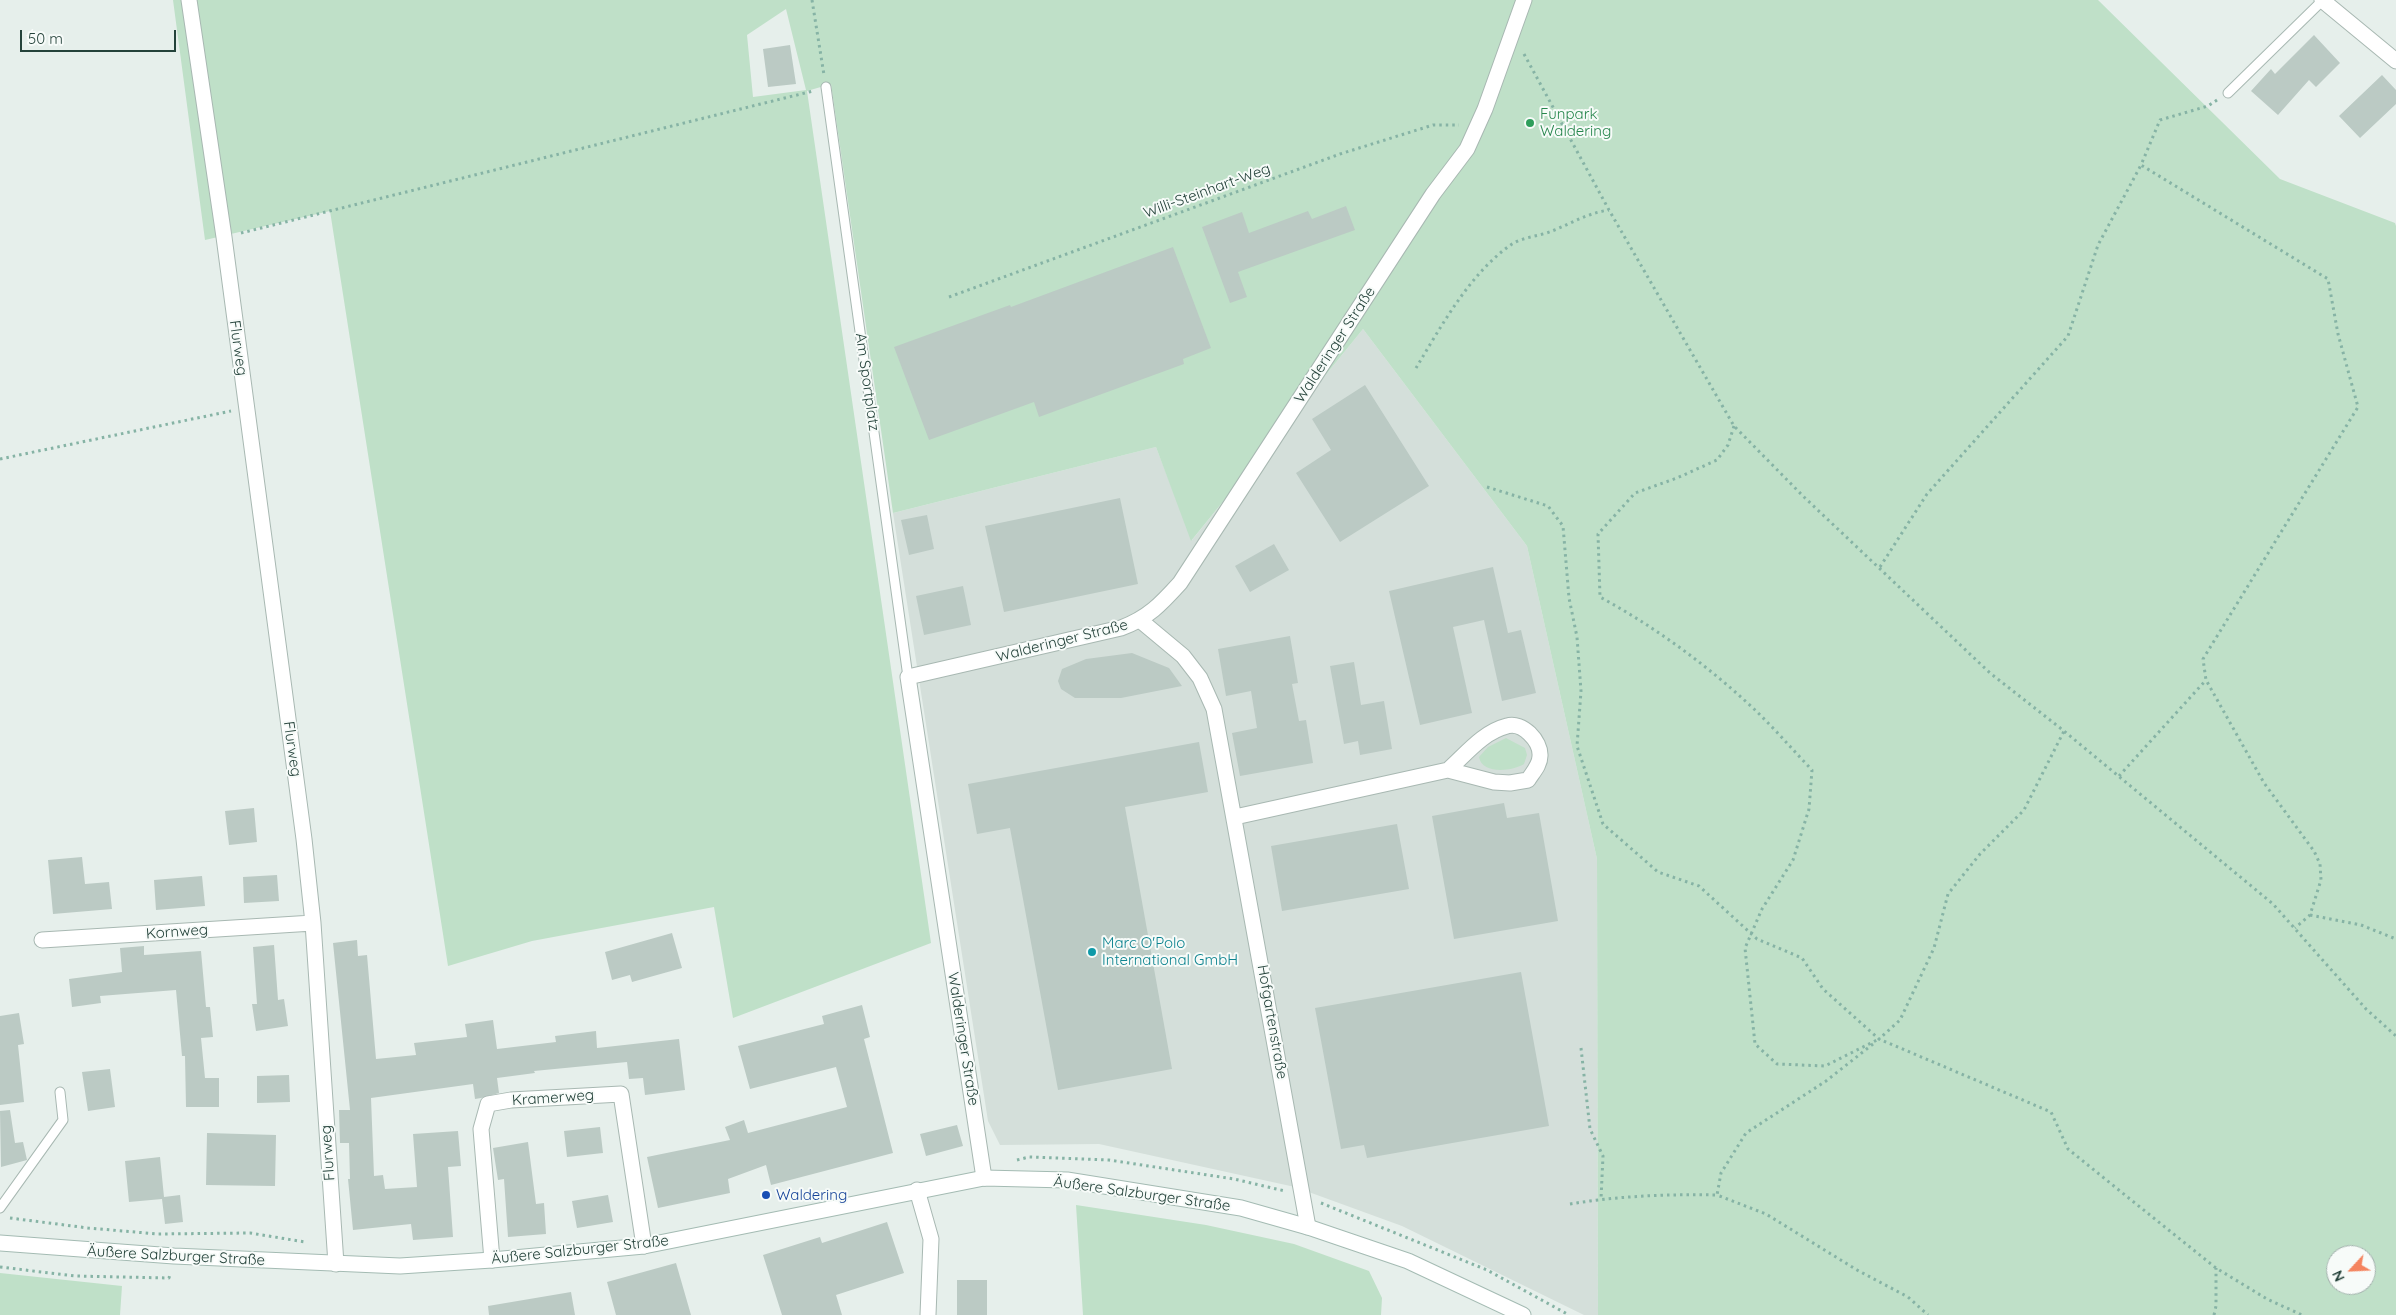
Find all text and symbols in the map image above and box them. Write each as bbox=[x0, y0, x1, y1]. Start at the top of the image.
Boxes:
scale bar bbox=[22, 20, 179, 52]
text: 50 m bbox=[28, 29, 63, 48]
place label: Funpark Waldering bbox=[1540, 105, 1611, 140]
marker: Funpark Waldering bbox=[1524, 117, 1536, 129]
street label: Willi-Steinhart-Weg bbox=[1141, 160, 1273, 222]
street label: Walderinger Straße bbox=[1291, 283, 1379, 407]
street label: Flurweg bbox=[225, 319, 251, 377]
street label: Am Sportplatz bbox=[851, 332, 883, 432]
street label: Walderinger Straße bbox=[994, 616, 1130, 666]
street label: Flurweg bbox=[279, 720, 305, 778]
street label: Kornweg bbox=[145, 921, 209, 943]
place label: Marc O'Polo International GmbH bbox=[1102, 934, 1238, 969]
marker: Marc O'Polo International GmbH bbox=[1086, 946, 1098, 958]
street label: Hofgartenstraße bbox=[1253, 963, 1291, 1081]
street label: Walderinger Straße bbox=[944, 971, 982, 1107]
street label: Kramerweg bbox=[511, 1086, 595, 1110]
street label: Flurweg bbox=[317, 1124, 339, 1182]
street label: Äußere Salzburger Straße bbox=[1052, 1173, 1232, 1215]
place label: Waldering bbox=[776, 1186, 847, 1204]
marker: Waldering bbox=[760, 1189, 772, 1201]
street label: Äußere Salzburger Straße bbox=[490, 1232, 670, 1268]
street label: Äußere Salzburger Straße bbox=[86, 1242, 266, 1270]
north arrow bbox=[2326, 1245, 2376, 1295]
text: N bbox=[2328, 1267, 2349, 1284]

